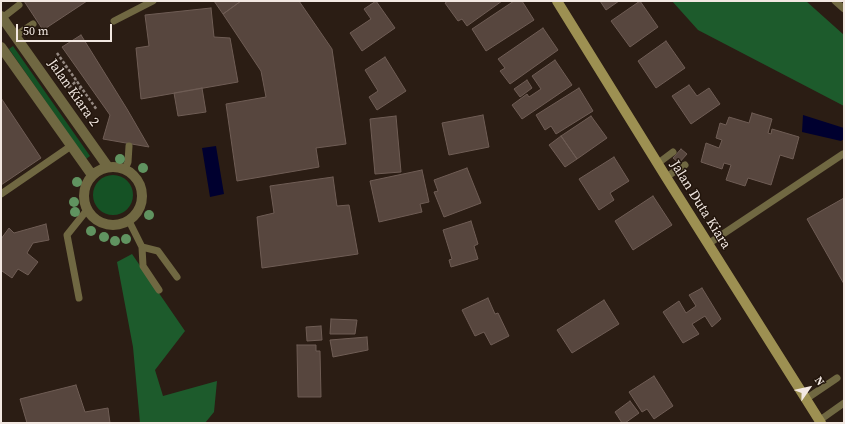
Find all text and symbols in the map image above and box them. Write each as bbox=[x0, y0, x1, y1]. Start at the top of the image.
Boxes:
scale bar bbox=[18, 16, 114, 42]
text: 50 m bbox=[23, 23, 49, 39]
street label: Jalan Kiara 2 bbox=[44, 56, 102, 130]
street label: Jalan Duta Kiara bbox=[666, 158, 734, 252]
north arrow bbox=[789, 368, 829, 408]
text: N bbox=[811, 373, 828, 389]

